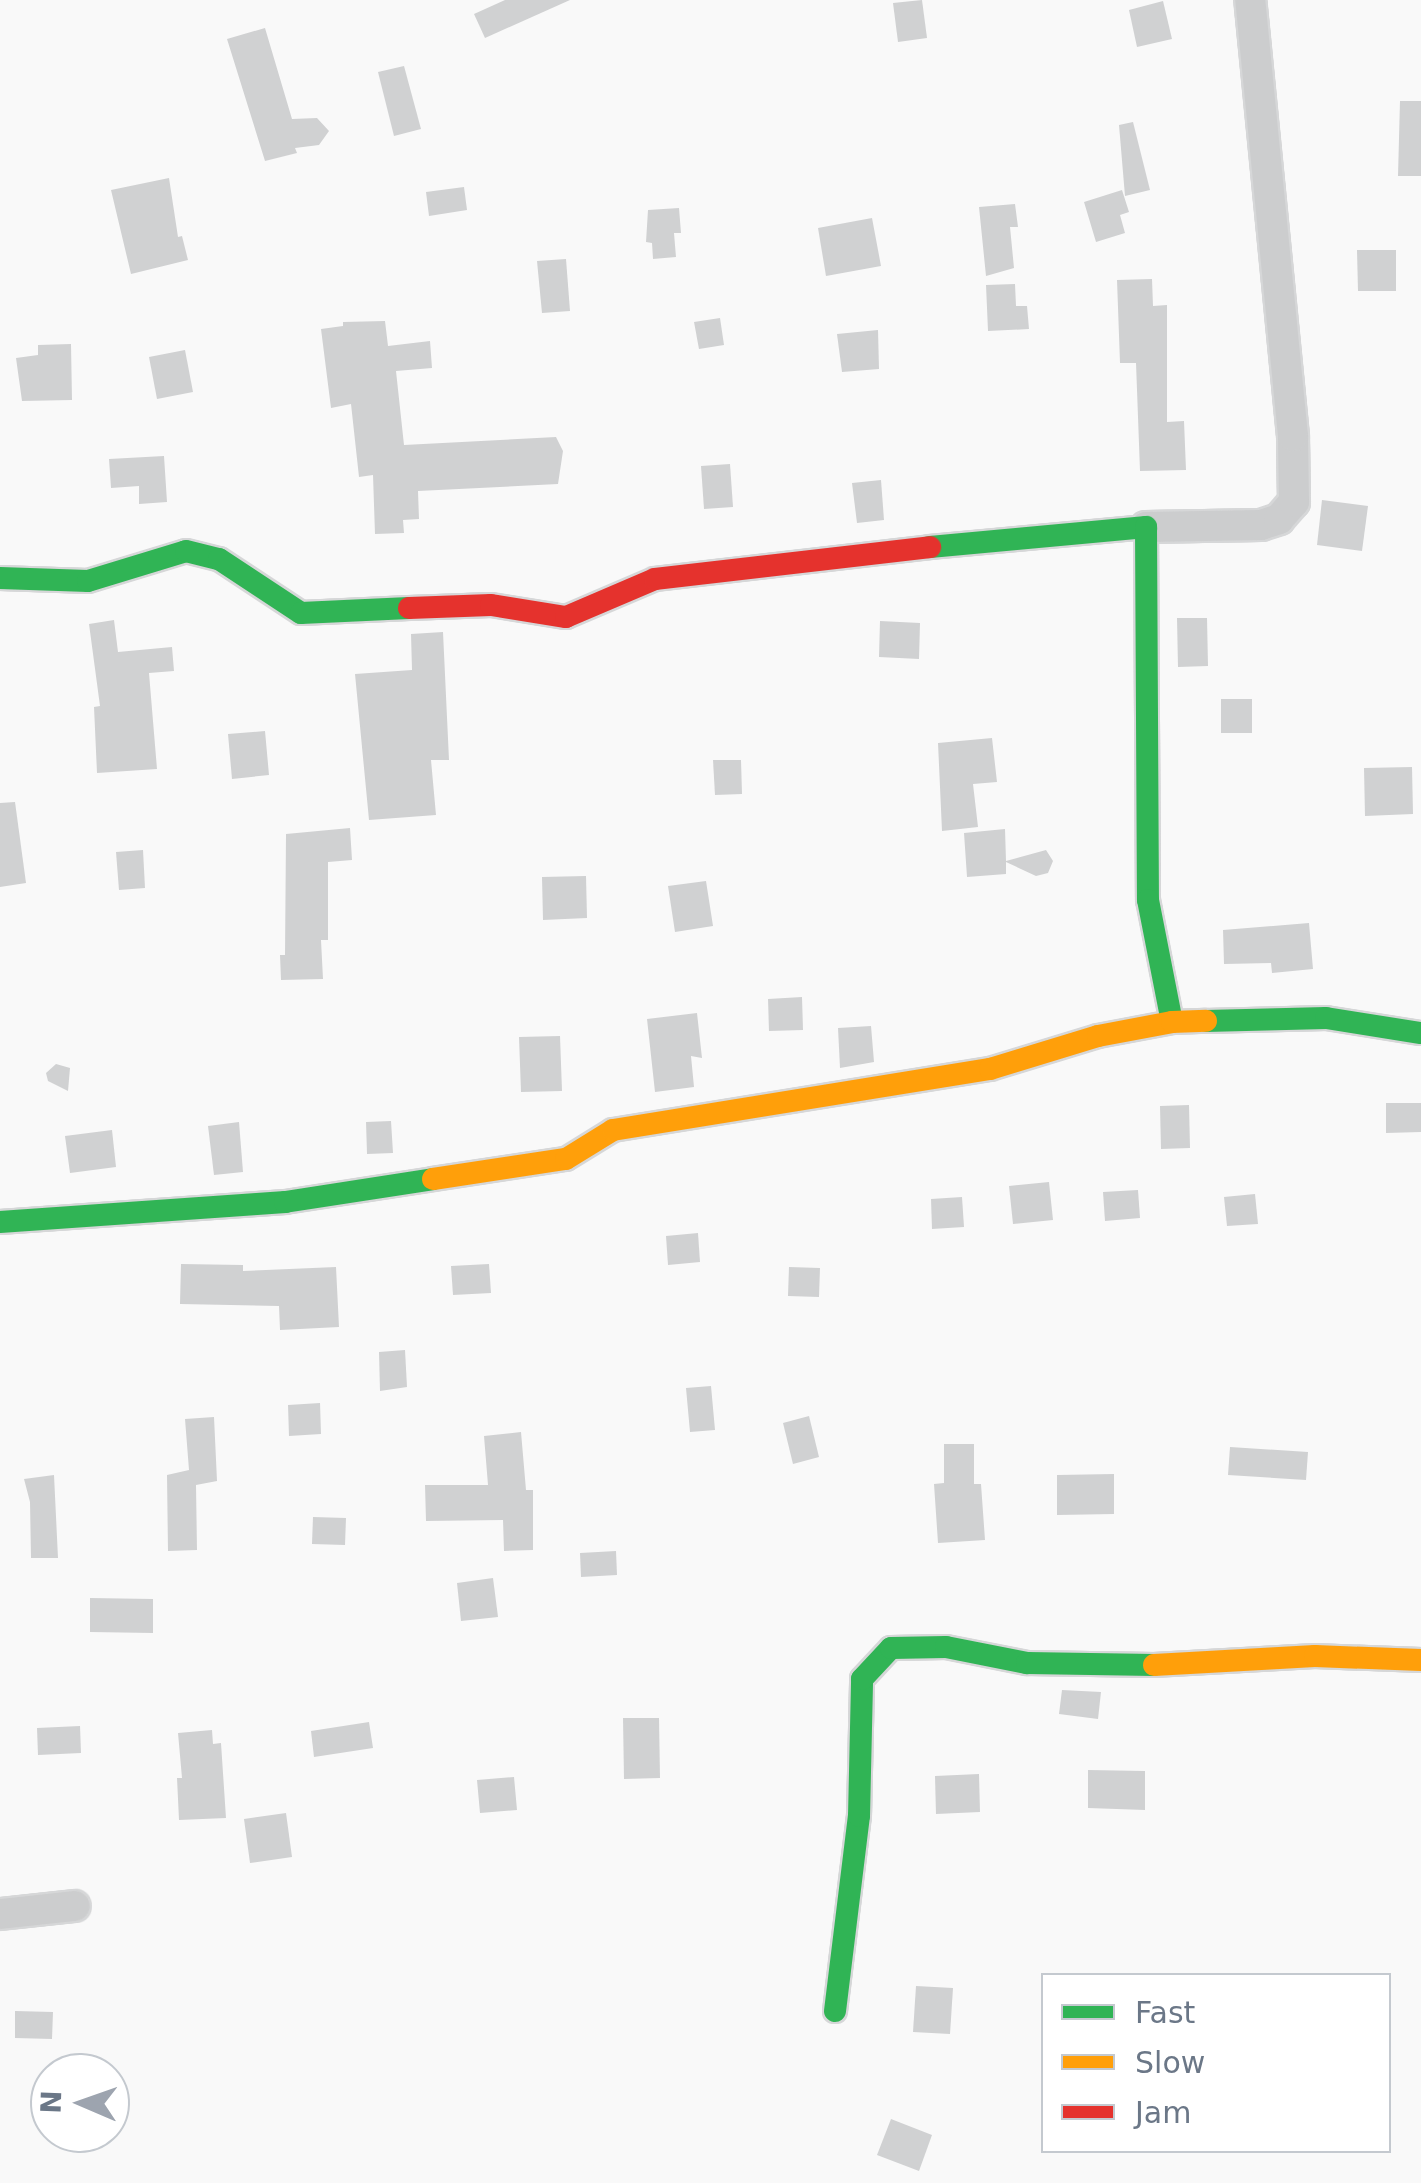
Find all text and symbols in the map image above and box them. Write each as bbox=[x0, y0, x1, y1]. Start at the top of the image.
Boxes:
legend bbox=[1041, 1973, 1391, 2153]
text: Fast bbox=[1135, 1995, 1195, 2030]
text: Slow bbox=[1135, 2045, 1205, 2080]
north arrow bbox=[30, 2053, 130, 2153]
text: N bbox=[35, 2090, 68, 2114]
text: Jam bbox=[1135, 2095, 1191, 2130]

